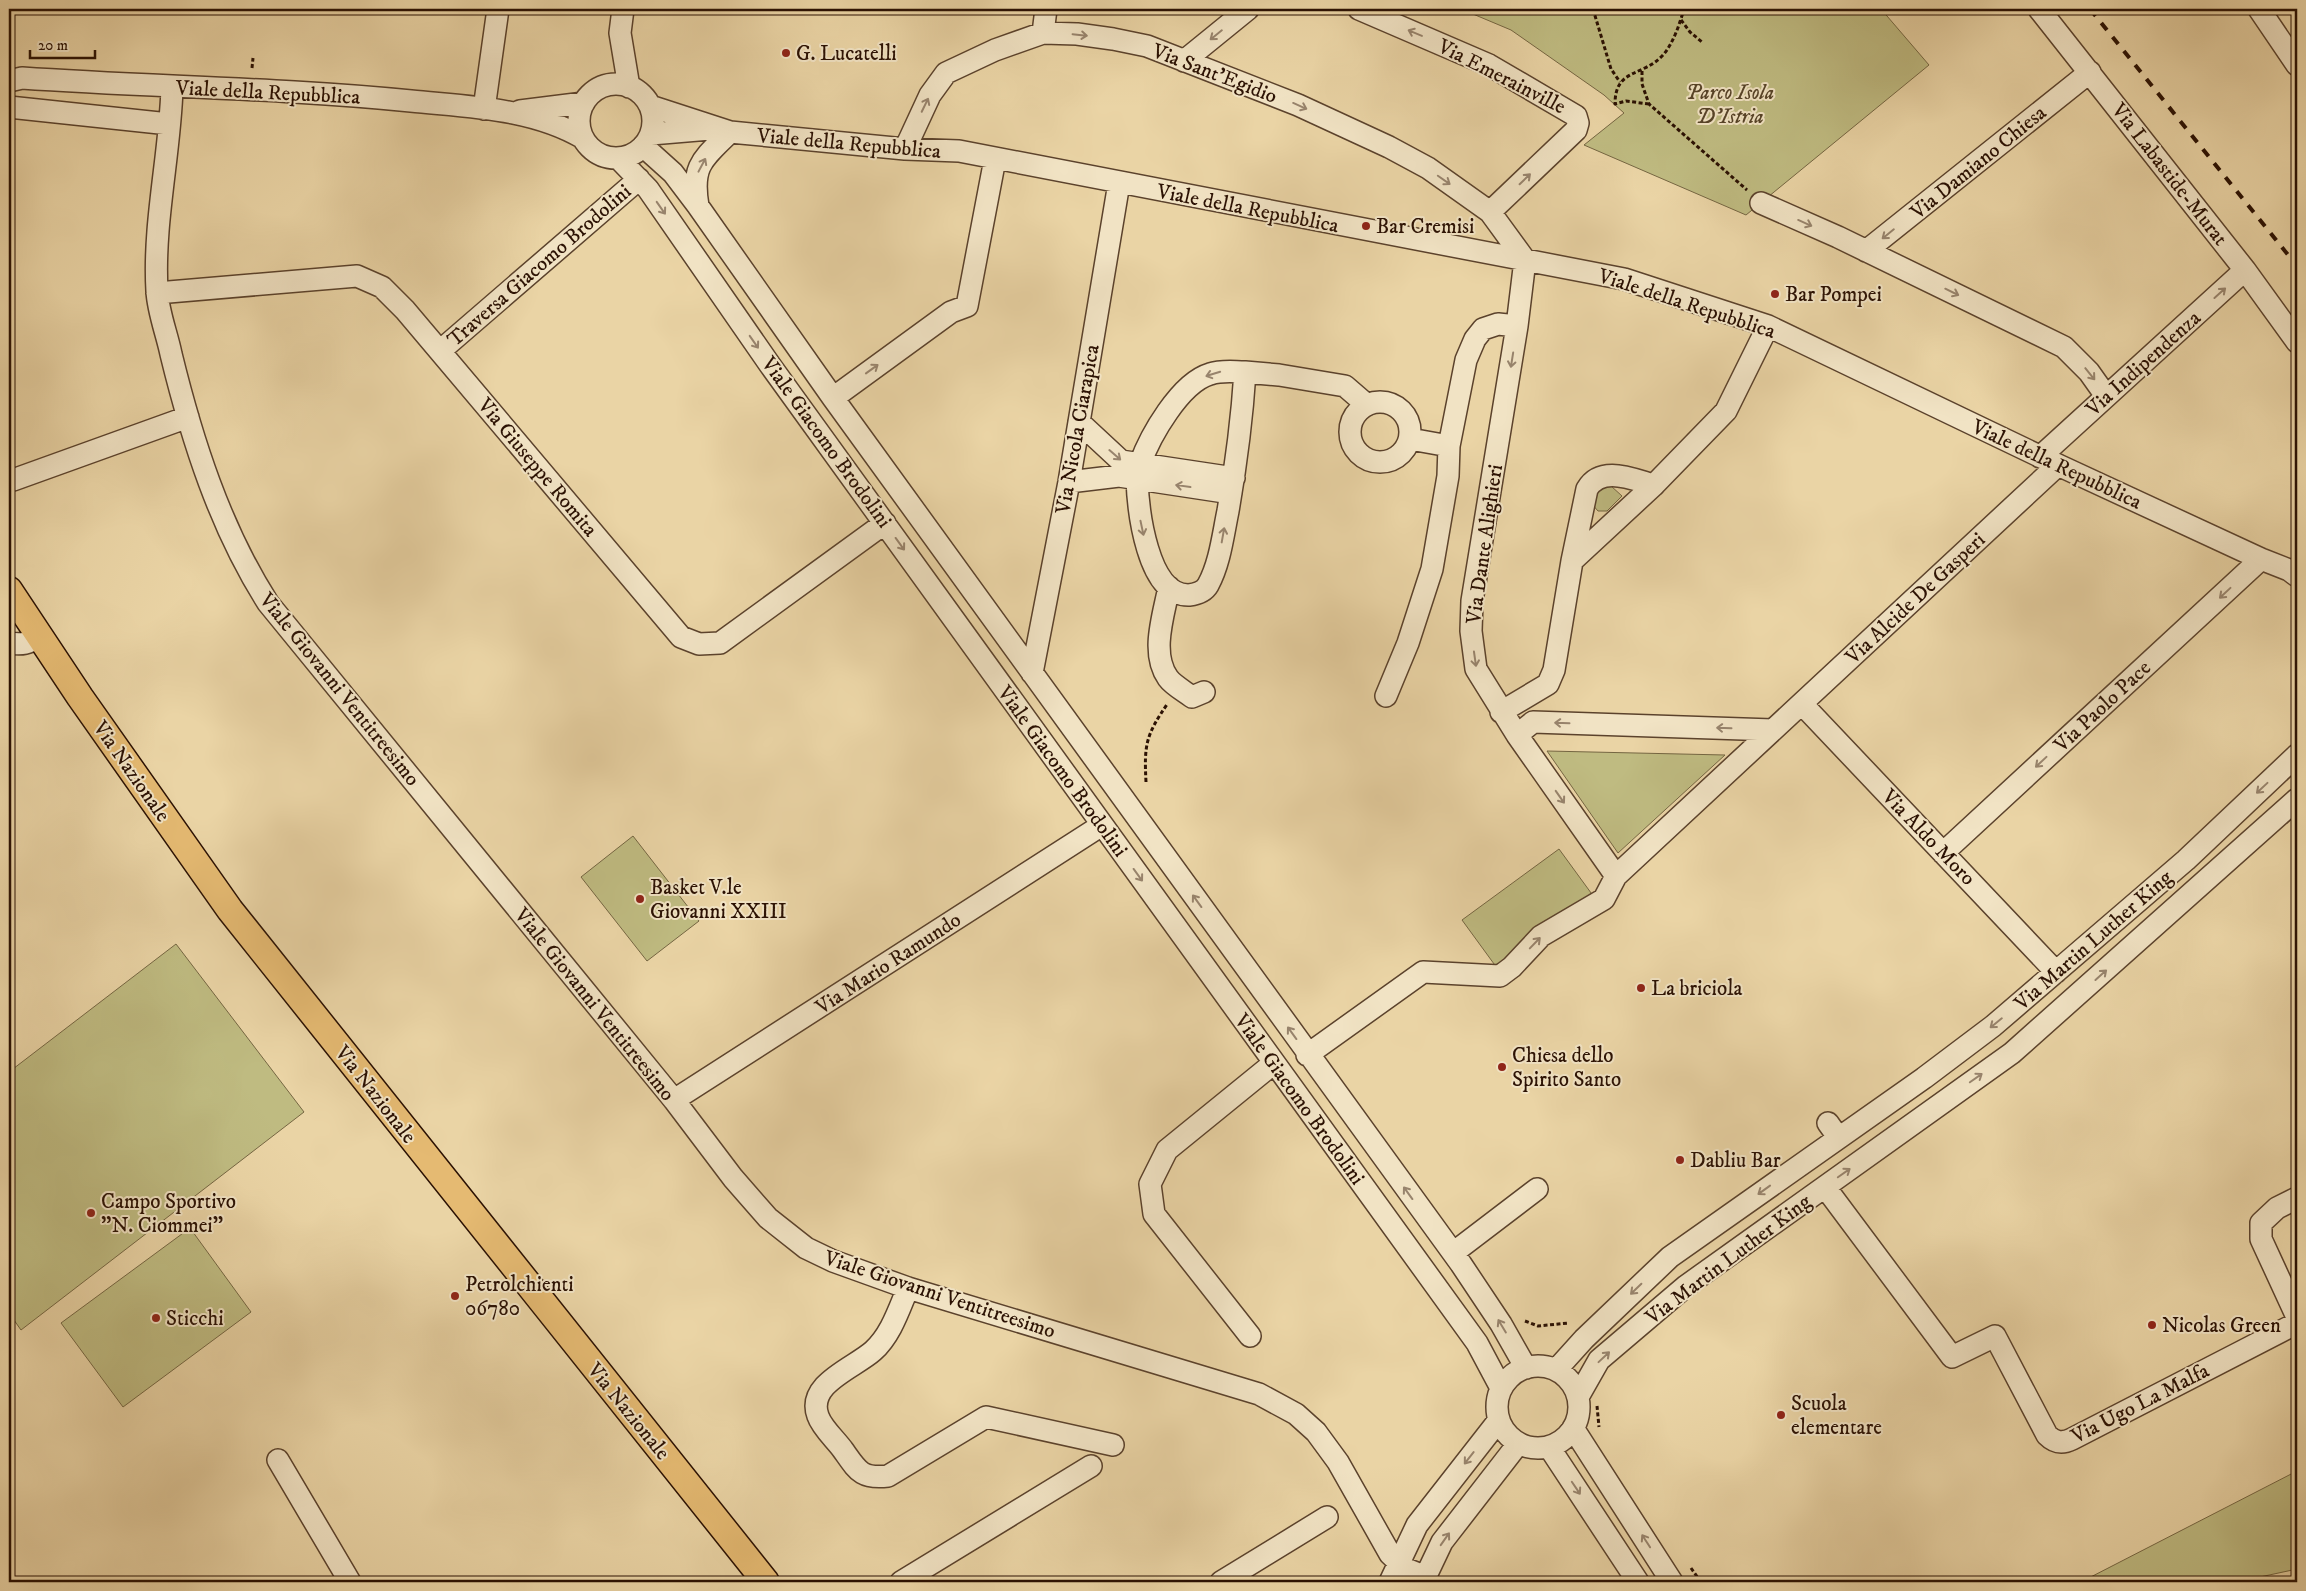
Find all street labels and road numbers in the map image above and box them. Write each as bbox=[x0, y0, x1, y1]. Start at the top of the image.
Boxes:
street label: Via Emerainville bbox=[1432, 33, 1570, 120]
street label: Via Sant'Egidio bbox=[1148, 38, 1281, 110]
street label: Viale della Repubblica bbox=[174, 75, 361, 111]
street label: Via Labastide-Murat bbox=[2105, 97, 2233, 251]
street label: Via Damiano Chiesa bbox=[1905, 100, 2052, 226]
street label: Viale della Repubblica bbox=[755, 123, 942, 165]
street label: Viale della Repubblica bbox=[1154, 178, 1341, 239]
street label: Traversa Giacomo Brodolini bbox=[442, 179, 637, 353]
street label: Viale della Repubblica bbox=[1594, 263, 1779, 345]
street label: Via Indipendenza bbox=[2080, 305, 2207, 423]
street label: Via Nicola Ciarapica bbox=[1050, 342, 1106, 517]
street label: Viale Giacomo Brodolini bbox=[755, 351, 897, 533]
street label: Via Giuseppe Romita bbox=[471, 392, 603, 542]
street label: Viale della Repubblica bbox=[1967, 414, 2146, 516]
street label: Via Dante Alighieri bbox=[1461, 463, 1509, 627]
street label: Via Alcide De Gasperi bbox=[1840, 527, 1991, 671]
street label: Viale Giovanni Ventitreesimo bbox=[253, 587, 425, 792]
street label: Via Paolo Pace bbox=[2048, 655, 2157, 759]
street label: Viale Giacomo Brodolini bbox=[991, 680, 1133, 862]
street label: Via Nazionale bbox=[86, 715, 176, 827]
street label: Via Aldo Moro bbox=[1875, 783, 1981, 891]
street label: Via Martin Luther King bbox=[2009, 865, 2179, 1017]
street label: Viale Giovanni Ventitreesimo bbox=[508, 902, 680, 1107]
street label: Via Mario Ramundo bbox=[810, 907, 966, 1021]
street label: Viale Giacomo Brodolini bbox=[1228, 1008, 1370, 1190]
street label: Via Nazionale bbox=[328, 1040, 422, 1149]
street label: Via Martin Luther King bbox=[1640, 1189, 1817, 1331]
street label: Viale Giovanni Ventitreesimo bbox=[820, 1245, 1058, 1345]
street label: Via Nazionale bbox=[581, 1357, 675, 1466]
street label: Via Ugo La Malfa bbox=[2066, 1358, 2214, 1450]

